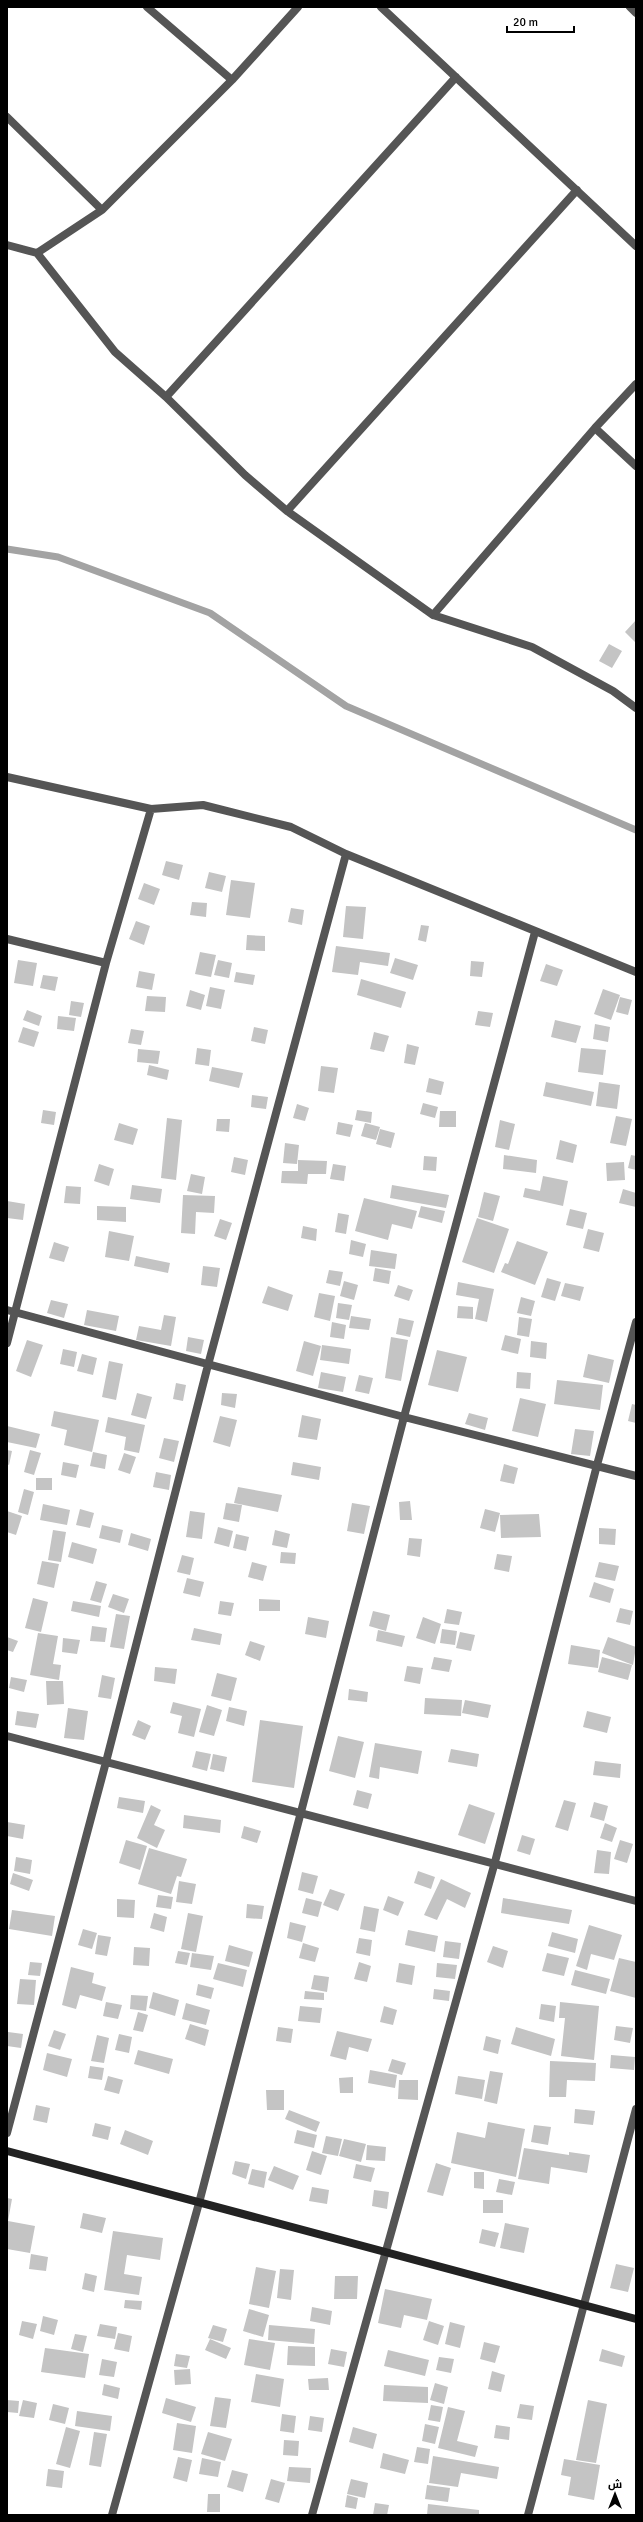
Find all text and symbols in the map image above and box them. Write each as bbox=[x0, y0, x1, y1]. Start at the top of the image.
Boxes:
scale bar bbox=[507, 8, 574, 34]
text: 20 m bbox=[513, 15, 538, 30]
north arrow bbox=[595, 2474, 635, 2514]
text: ش bbox=[608, 2478, 622, 2491]

